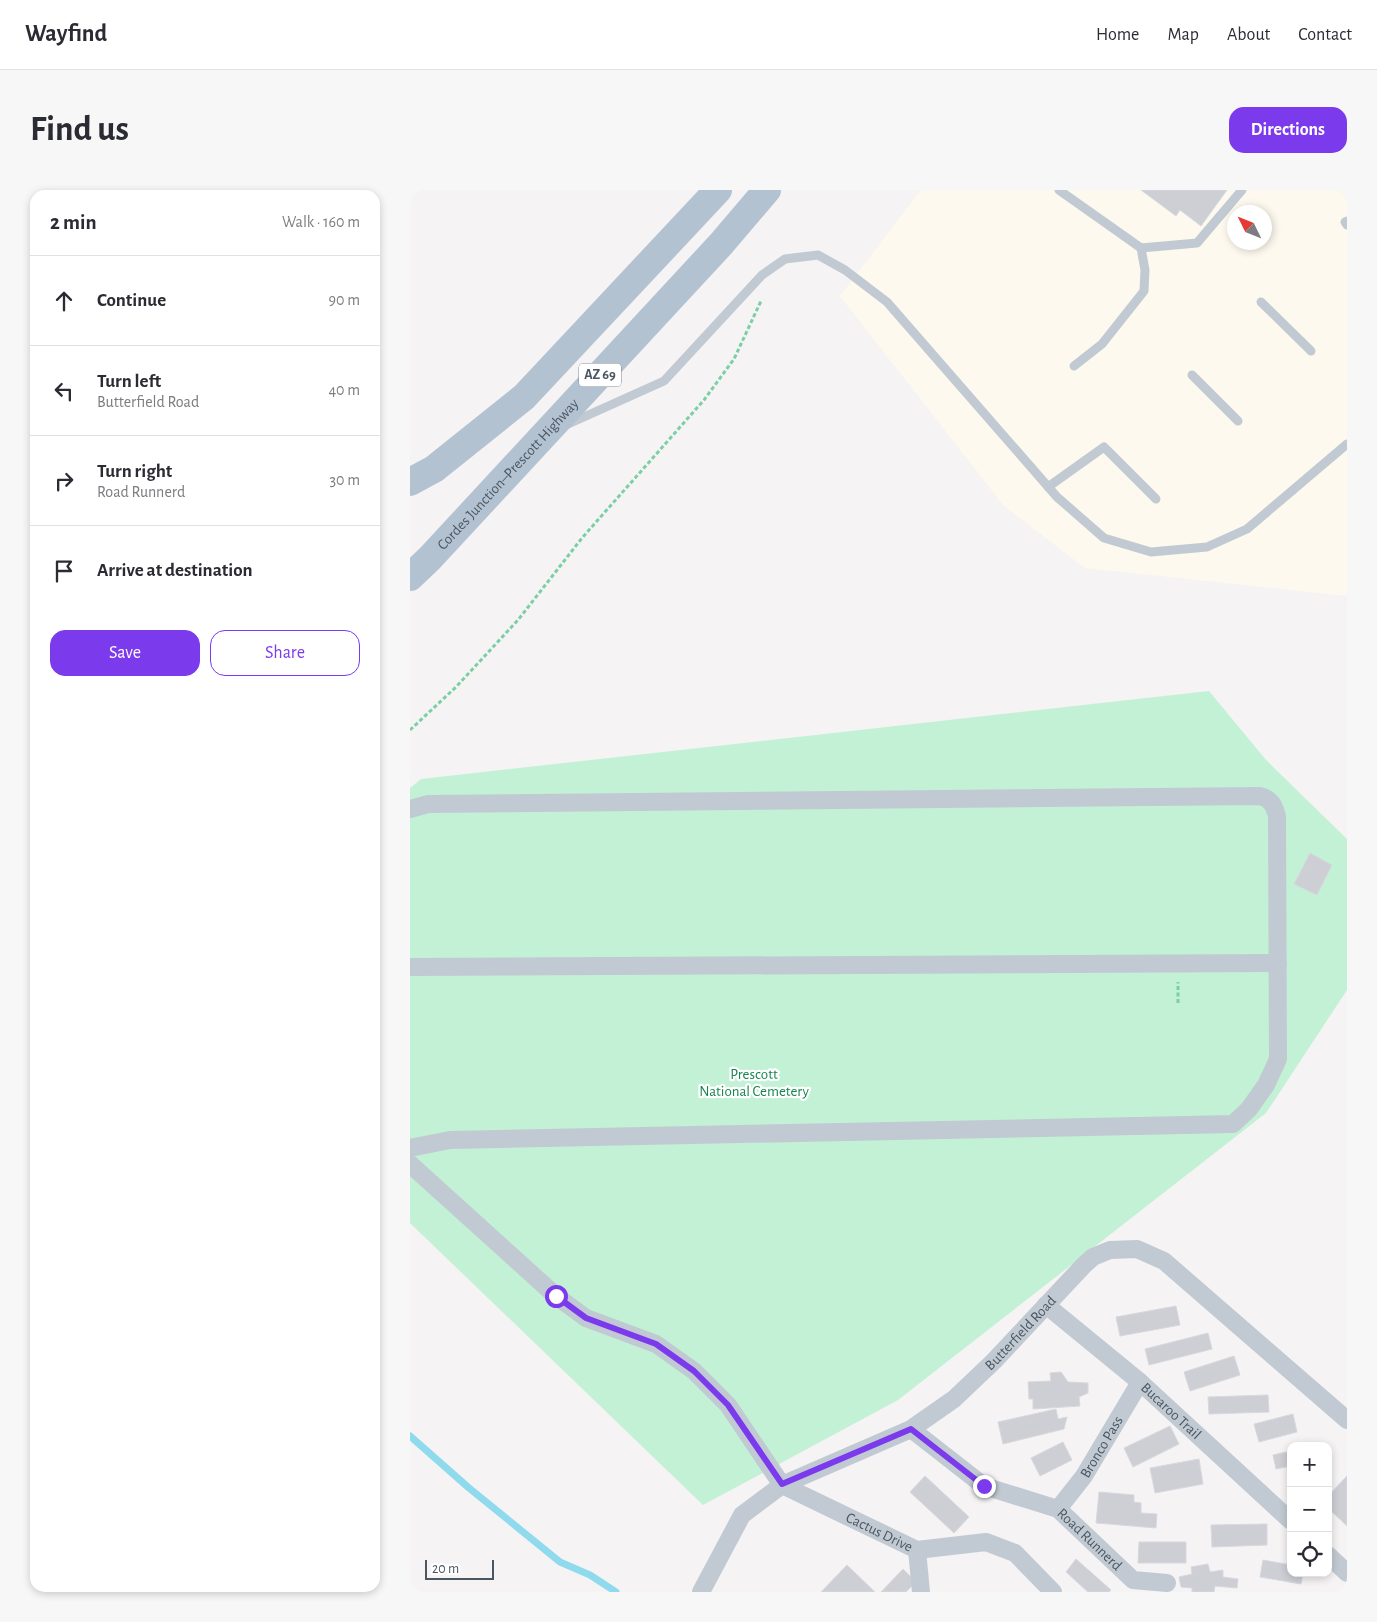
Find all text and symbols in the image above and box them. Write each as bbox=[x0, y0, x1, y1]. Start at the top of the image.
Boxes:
text: Wayfind bbox=[25, 22, 107, 46]
text: Home bbox=[1096, 26, 1139, 44]
text: Map bbox=[1167, 26, 1199, 44]
text: About bbox=[1227, 26, 1270, 44]
text: Contact bbox=[1298, 26, 1352, 44]
button: Directions bbox=[1229, 107, 1347, 153]
text: Find us bbox=[30, 112, 129, 147]
north arrow bbox=[1227, 205, 1272, 250]
text: 2 min bbox=[50, 212, 97, 233]
text: Walk · 160 m bbox=[282, 214, 360, 230]
icon: ahead bbox=[50, 287, 78, 315]
text: Continue bbox=[97, 291, 166, 310]
text: 90 m bbox=[329, 292, 360, 308]
road number: AZ 69 bbox=[579, 364, 621, 386]
text: Turn left bbox=[97, 372, 161, 391]
icon: left bbox=[50, 377, 78, 405]
text: 40 m bbox=[328, 382, 360, 398]
text: Butterfield Road bbox=[97, 394, 199, 410]
street label: Cordes Junction–Prescott Highway bbox=[434, 395, 582, 552]
text: Turn right bbox=[97, 462, 172, 481]
icon: right bbox=[50, 467, 78, 495]
text: 30 m bbox=[330, 472, 360, 488]
text: Road Runnerd bbox=[97, 484, 185, 500]
icon: arrive bbox=[50, 557, 78, 585]
text: Arrive at destination bbox=[97, 561, 253, 580]
button: Save bbox=[50, 630, 200, 676]
button: Share bbox=[210, 630, 360, 676]
park label: Prescott National Cemetery bbox=[699, 1067, 809, 1099]
route start bbox=[545, 1285, 568, 1308]
street label: Butterfield Road bbox=[982, 1293, 1059, 1373]
street label: Bucaroo Trail bbox=[1138, 1380, 1204, 1442]
street label: Bronco Pass bbox=[1077, 1413, 1125, 1480]
map controls bbox=[1287, 1442, 1332, 1577]
button: + bbox=[1287, 1442, 1332, 1487]
route end bbox=[973, 1475, 996, 1498]
button: − bbox=[1287, 1487, 1332, 1532]
street label: Road Runnerd bbox=[1055, 1505, 1125, 1573]
street label: Cactus Drive bbox=[844, 1509, 915, 1554]
button: locate bbox=[1287, 1532, 1332, 1577]
scale bar bbox=[425, 1557, 494, 1580]
text: 20 m bbox=[432, 1562, 459, 1576]

